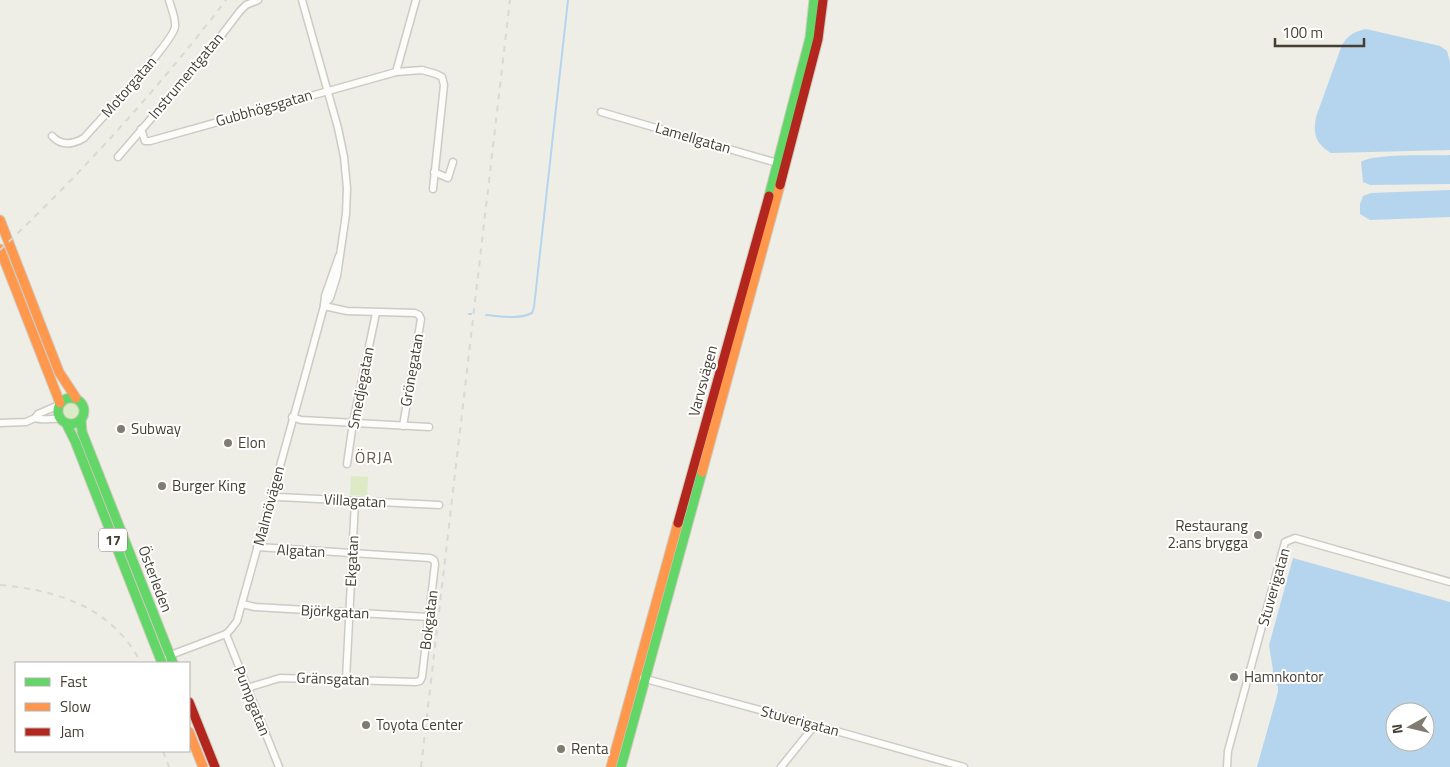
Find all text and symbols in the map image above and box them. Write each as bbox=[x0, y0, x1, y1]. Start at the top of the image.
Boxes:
scale bar bbox=[1275, 15, 1364, 47]
text: 100 m bbox=[1282, 21, 1323, 44]
street label: Instrumentgatan bbox=[143, 27, 229, 124]
street label: Motorgatan bbox=[95, 51, 162, 122]
street label: Gubbhögsgatan bbox=[213, 83, 315, 132]
street label: Lamellgatan bbox=[653, 116, 734, 159]
street label: Grönegatan bbox=[394, 332, 429, 408]
street label: Varvsvägen bbox=[682, 343, 723, 419]
street label: Smedjegatan bbox=[341, 345, 380, 431]
place label: Subway bbox=[131, 417, 181, 440]
marker: Subway bbox=[115, 423, 127, 435]
place label: Elon bbox=[238, 431, 266, 454]
marker: Elon bbox=[222, 437, 234, 449]
district label: ÖRJA bbox=[355, 445, 393, 469]
street label: Malmövägen bbox=[247, 463, 290, 548]
place label: Burger King bbox=[172, 474, 246, 497]
marker: Burger King bbox=[156, 480, 168, 492]
street label: Villagatan bbox=[323, 487, 387, 514]
place label: Restaurang 2:ans brygga bbox=[1167, 514, 1248, 554]
road number: 17 bbox=[99, 528, 127, 552]
marker: Restaurang 2:ans brygga bbox=[1252, 529, 1264, 541]
street label: Ekgatan bbox=[339, 535, 364, 587]
street label: Algatan bbox=[276, 538, 326, 563]
street label: Österleden bbox=[132, 542, 179, 615]
street label: Stuverigatan bbox=[1251, 545, 1296, 629]
street label: Bokgatan bbox=[413, 589, 444, 651]
street label: Björkgatan bbox=[300, 598, 370, 625]
legend bbox=[15, 662, 190, 752]
street label: Pumpgatan bbox=[228, 662, 277, 739]
place label: Hamnkontor bbox=[1244, 665, 1324, 688]
street label: Gränsgatan bbox=[296, 666, 370, 691]
text: Fast bbox=[60, 670, 88, 693]
marker: Hamnkontor bbox=[1228, 671, 1240, 683]
text: Slow bbox=[60, 695, 91, 718]
street label: Stuverigatan bbox=[758, 699, 842, 742]
north arrow bbox=[1385, 702, 1435, 752]
place label: Toyota Center bbox=[376, 713, 463, 736]
marker: Toyota Center bbox=[360, 719, 372, 731]
text: Jam bbox=[60, 720, 84, 743]
text: N bbox=[1386, 723, 1408, 735]
place label: Renta bbox=[571, 737, 609, 760]
marker: Renta bbox=[555, 743, 567, 755]

